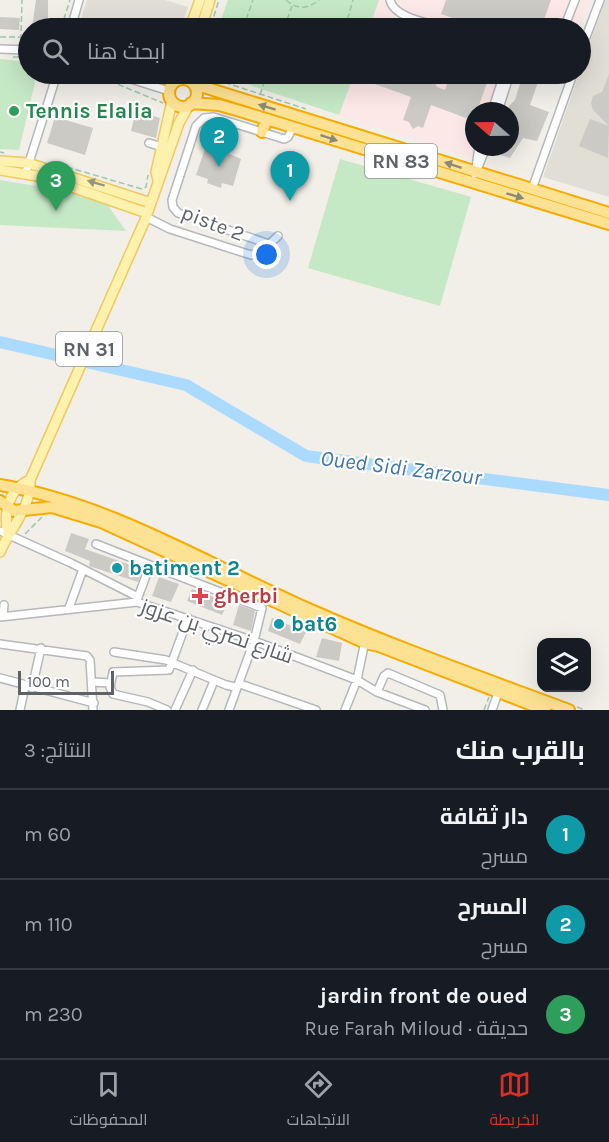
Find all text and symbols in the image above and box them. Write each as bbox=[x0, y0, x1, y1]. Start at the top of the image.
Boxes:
search box bbox=[18, 18, 591, 84]
icon: search bbox=[39, 35, 72, 68]
text: ابحث هنا bbox=[87, 39, 166, 65]
place label: Tennis Elalia bbox=[26, 99, 153, 123]
one-way arrow bbox=[258, 102, 276, 111]
north arrow bbox=[465, 102, 519, 156]
marker: Tennis Elalia bbox=[7, 104, 21, 118]
pin: 2 bbox=[200, 118, 238, 167]
one-way arrow bbox=[320, 134, 338, 143]
road number: RN 83 bbox=[365, 144, 437, 178]
pin: 1 bbox=[270, 152, 310, 201]
one-way arrow bbox=[444, 160, 462, 169]
pin: 3 bbox=[36, 162, 76, 211]
one-way arrow bbox=[87, 178, 105, 188]
one-way arrow bbox=[506, 192, 524, 201]
street label: piste 2 bbox=[178, 200, 248, 246]
your location bbox=[252, 240, 281, 269]
road number: RN 31 bbox=[56, 332, 122, 366]
water label: Oued Sidi Zarzour bbox=[319, 445, 484, 491]
place label: batiment 2 bbox=[129, 556, 240, 580]
marker: batiment 2 bbox=[110, 561, 124, 575]
place label: gherbi bbox=[214, 584, 278, 608]
marker: gherbi bbox=[191, 587, 209, 605]
street label: شارع نصري بن عزوز bbox=[135, 593, 296, 672]
place label: bat6 bbox=[291, 612, 337, 636]
marker: bat6 bbox=[272, 617, 286, 631]
map controls bbox=[537, 638, 591, 692]
button: layers bbox=[537, 638, 591, 692]
scale bar bbox=[18, 668, 114, 696]
text: 100 m bbox=[27, 672, 70, 691]
text: بالقرب منك bbox=[456, 735, 585, 766]
text: النتائج: 3 bbox=[24, 739, 92, 762]
text: دار ثقافة bbox=[440, 804, 528, 830]
text: 60 m bbox=[24, 823, 71, 846]
text: 1 bbox=[562, 823, 569, 846]
text: مسرح bbox=[481, 845, 528, 868]
text: المسرح bbox=[457, 894, 528, 920]
text: 110 m bbox=[24, 913, 73, 936]
text: 2 bbox=[559, 913, 572, 936]
text: مسرح bbox=[481, 935, 528, 958]
text: jardin front de oued bbox=[320, 983, 528, 1009]
text: 230 m bbox=[24, 1003, 83, 1026]
text: 3 bbox=[559, 1003, 572, 1026]
text: حديقة · Rue Farah Miloud bbox=[305, 1017, 528, 1040]
tab: المحفوظات bbox=[70, 1068, 148, 1134]
tab: الاتجاهات bbox=[287, 1068, 350, 1134]
tab: الخريطة bbox=[489, 1068, 539, 1134]

